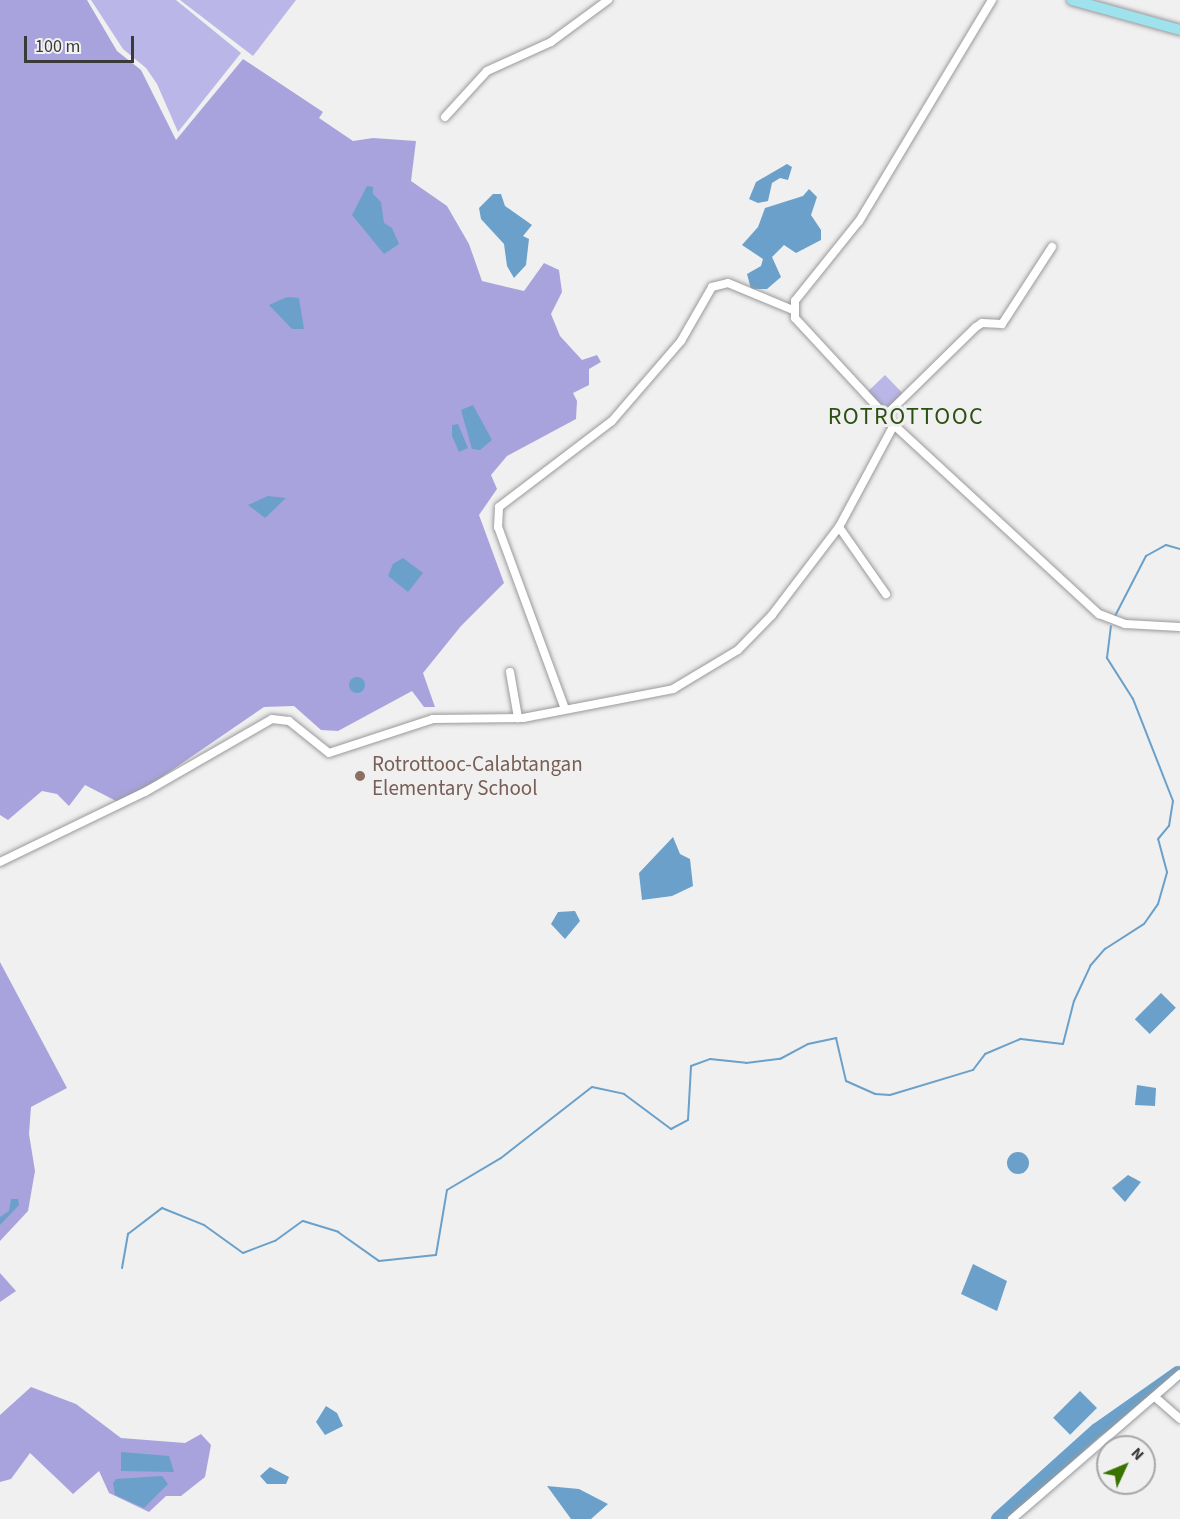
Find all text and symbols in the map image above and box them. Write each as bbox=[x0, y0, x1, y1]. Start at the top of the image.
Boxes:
scale bar bbox=[27, 24, 136, 62]
text: 100 m bbox=[35, 34, 80, 59]
district label: ROTROTTOOC bbox=[828, 403, 984, 431]
place label: Rotrottooc-Calabtangan Elementary School bbox=[372, 751, 583, 801]
marker: Rotrottooc-Calabtangan Elementary School bbox=[353, 769, 367, 783]
north arrow bbox=[1096, 1435, 1156, 1495]
text: N bbox=[1126, 1442, 1149, 1465]

